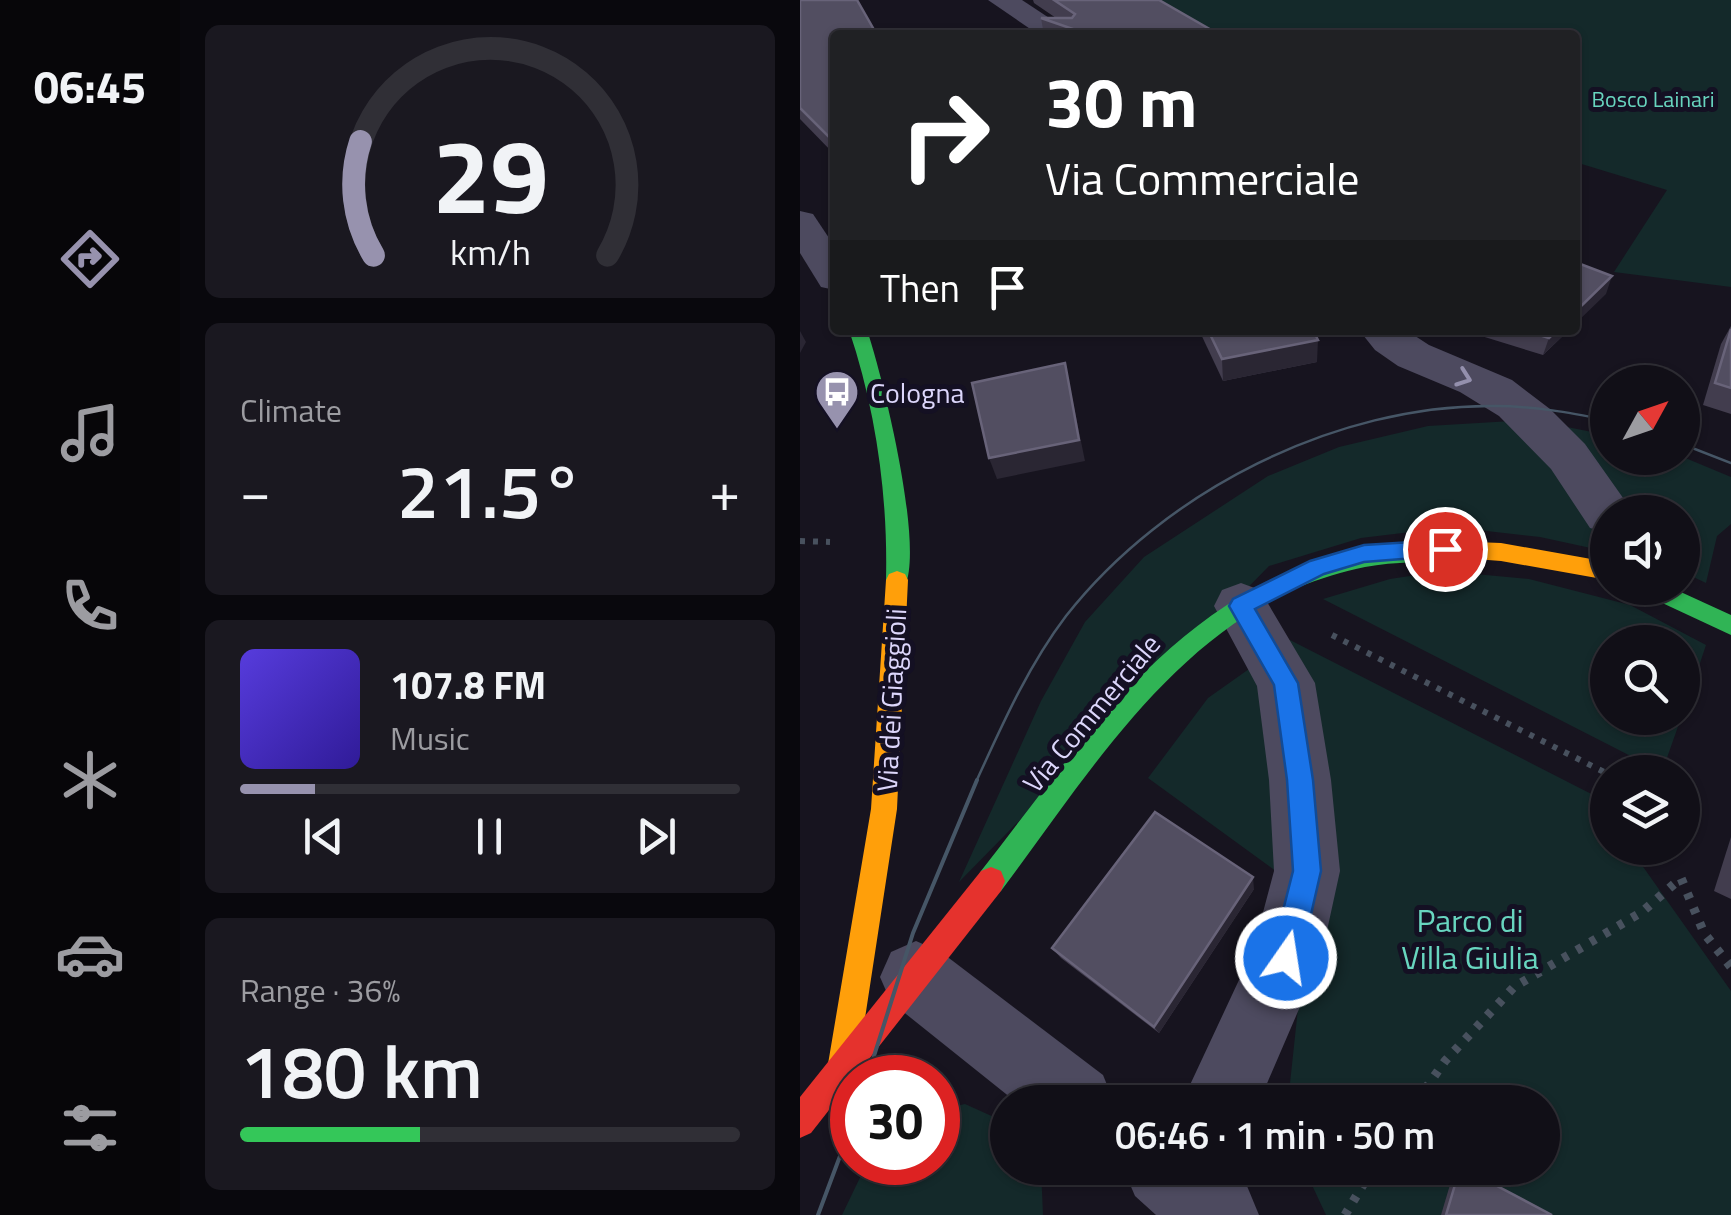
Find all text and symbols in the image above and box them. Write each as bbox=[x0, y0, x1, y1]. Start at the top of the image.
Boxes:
text: 30 m bbox=[1045, 48, 1198, 154]
text: 06:45 bbox=[34, 52, 146, 120]
icon: right bbox=[880, 70, 1010, 200]
park label: Bosco Lainari bbox=[1592, 82, 1714, 116]
text: 29 bbox=[432, 95, 548, 253]
text: Via Commerciale bbox=[1045, 144, 1360, 212]
icon: directions bbox=[55, 224, 125, 294]
text: km/h bbox=[450, 224, 530, 279]
text: Then bbox=[880, 259, 960, 317]
icon: arrive bbox=[980, 260, 1035, 315]
north arrow bbox=[1590, 365, 1700, 475]
map controls bbox=[1590, 365, 1700, 865]
one-way arrow bbox=[1454, 366, 1471, 387]
bus stop icon: Cologna bbox=[814, 369, 860, 430]
place label: Cologna bbox=[870, 371, 964, 414]
text: Climate bbox=[240, 386, 342, 434]
icon: music bbox=[55, 398, 125, 468]
text: 21.5° bbox=[397, 433, 583, 547]
text: − bbox=[240, 449, 271, 532]
text: + bbox=[709, 449, 740, 532]
button: sound bbox=[1590, 495, 1700, 605]
pin bbox=[1403, 507, 1488, 592]
icon: arrive bbox=[1418, 522, 1473, 577]
icon: phone bbox=[55, 571, 125, 641]
street label: Via dei Giaggioli bbox=[865, 607, 917, 793]
street label: Via Commerciale bbox=[1012, 624, 1170, 802]
button: search bbox=[1590, 625, 1700, 735]
text: 107.8 FM bbox=[390, 656, 546, 714]
text: Music bbox=[390, 714, 470, 762]
icon: climate bbox=[55, 745, 125, 815]
button: layers bbox=[1590, 755, 1700, 865]
icon: previous bbox=[296, 809, 351, 864]
icon: pause bbox=[462, 809, 517, 864]
icon: next bbox=[629, 809, 684, 864]
park label: Parco di Villa Giulia bbox=[1401, 896, 1539, 981]
position arrow bbox=[1234, 906, 1338, 1010]
icon: car bbox=[55, 919, 125, 989]
text: Range · 36% bbox=[240, 966, 400, 1014]
text: 180 km bbox=[240, 1013, 483, 1127]
speed limit sign: 30 bbox=[830, 1055, 960, 1185]
icon: filters bbox=[55, 1093, 125, 1163]
text: 06:46 · 1 min · 50 m bbox=[1115, 1106, 1435, 1164]

